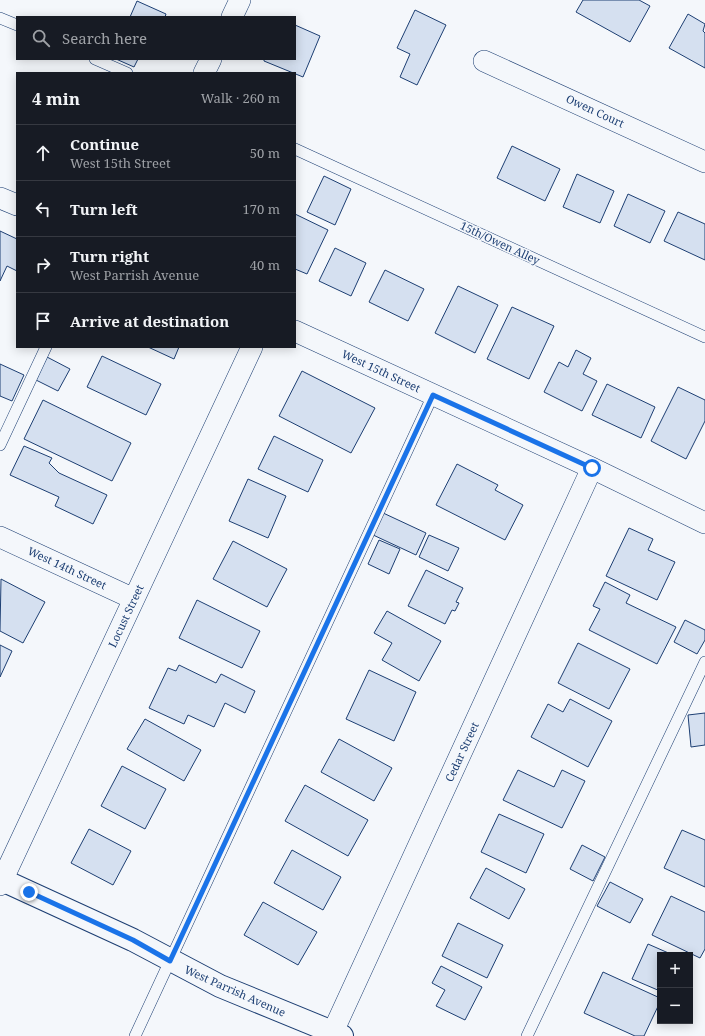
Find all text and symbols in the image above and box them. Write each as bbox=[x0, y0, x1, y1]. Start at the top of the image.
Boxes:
search box bbox=[16, 16, 296, 60]
icon: search bbox=[30, 27, 52, 49]
text: Search here bbox=[62, 28, 147, 48]
text: 4 min bbox=[32, 87, 80, 110]
text: Walk · 260 m bbox=[201, 89, 280, 107]
street label: Owen Court bbox=[564, 91, 627, 131]
text: Continue bbox=[70, 134, 139, 154]
icon: ahead bbox=[32, 142, 54, 164]
text: 50 m bbox=[250, 144, 280, 162]
text: West 15th Street bbox=[70, 154, 171, 172]
icon: left bbox=[32, 198, 54, 220]
text: Turn left bbox=[70, 199, 138, 219]
text: 170 m bbox=[243, 200, 280, 218]
street label: 15th/Owen Alley bbox=[458, 217, 543, 268]
text: Turn right bbox=[70, 246, 149, 266]
icon: right bbox=[32, 254, 54, 276]
text: 40 m bbox=[250, 256, 280, 274]
text: West Parrish Avenue bbox=[70, 266, 199, 284]
icon: arrive bbox=[32, 310, 54, 332]
text: Arrive at destination bbox=[70, 311, 229, 331]
street label: West 15th Street bbox=[339, 346, 423, 395]
route start bbox=[583, 459, 601, 477]
street label: West 14th Street bbox=[25, 543, 109, 592]
street label: Locust Street bbox=[104, 582, 147, 650]
street label: Cedar Street bbox=[441, 719, 482, 784]
route end bbox=[20, 883, 38, 901]
map controls bbox=[657, 952, 693, 1024]
button: + bbox=[657, 952, 693, 988]
street label: West Parrish Avenue bbox=[182, 961, 288, 1020]
button: − bbox=[657, 988, 693, 1024]

